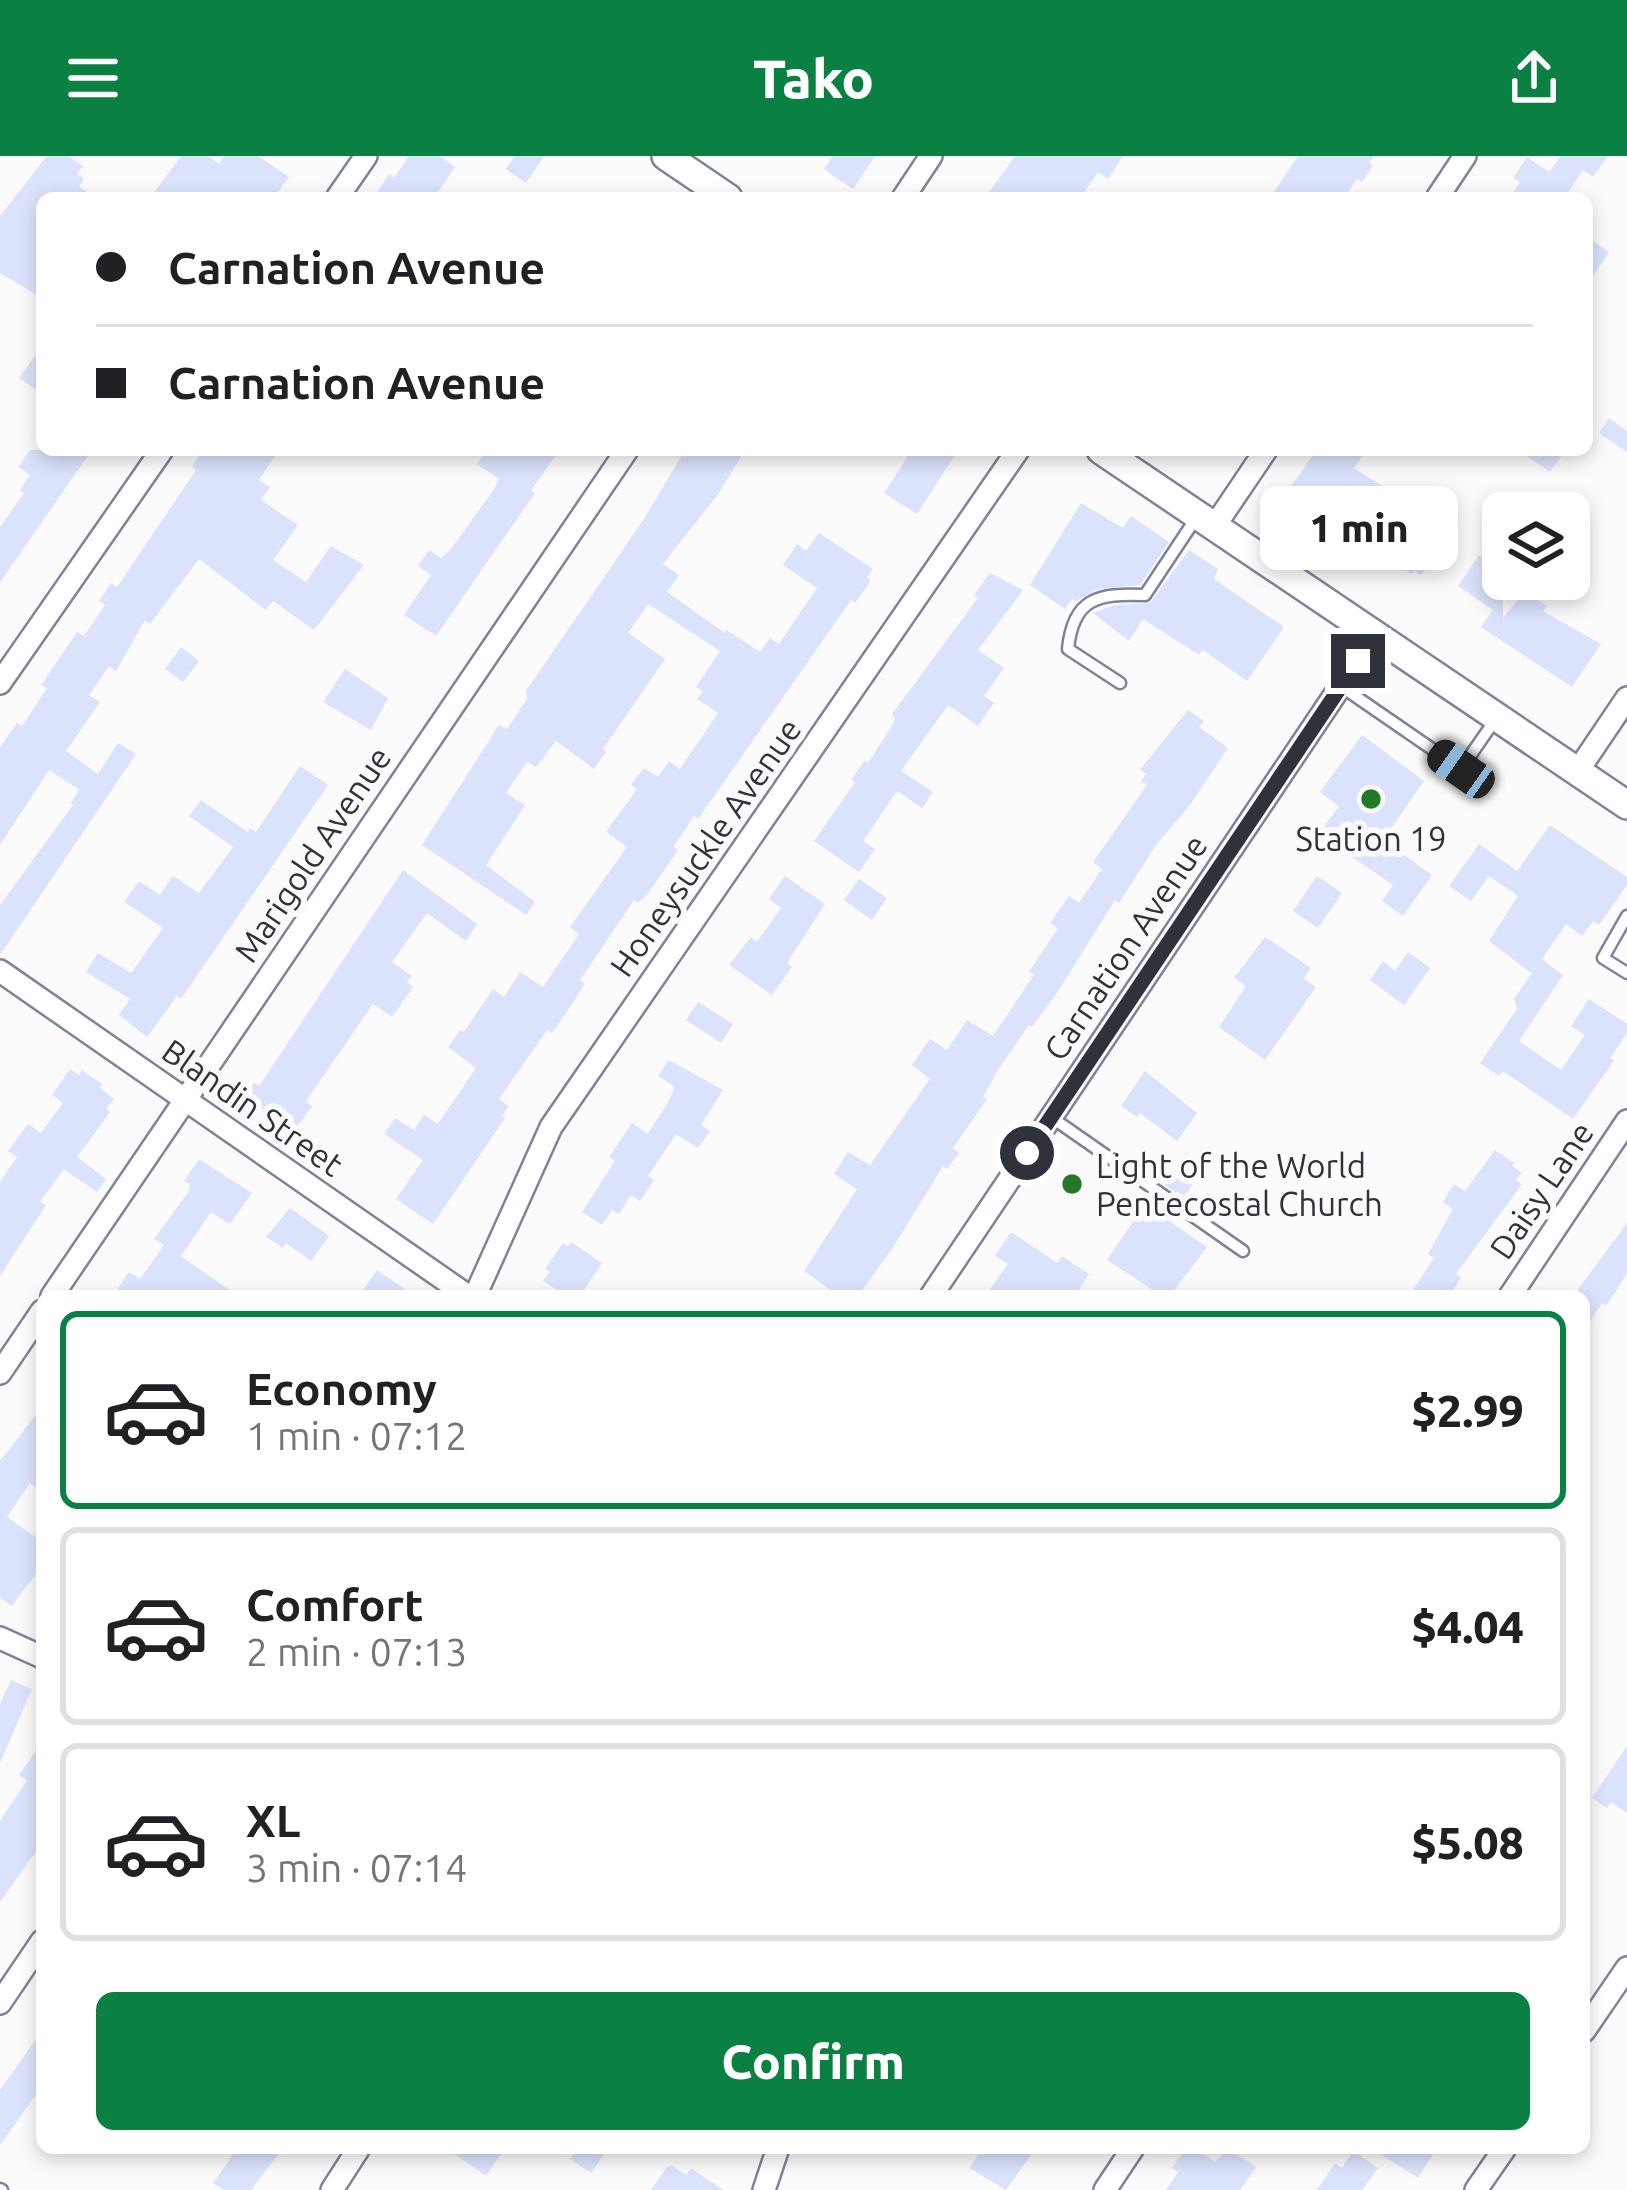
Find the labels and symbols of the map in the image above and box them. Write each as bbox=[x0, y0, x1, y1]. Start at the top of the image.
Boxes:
callout: 1 min bbox=[1259, 487, 1457, 571]
route end bbox=[1331, 634, 1385, 688]
street label: Honeysuckle Avenue bbox=[602, 711, 808, 983]
car bbox=[1421, 734, 1501, 804]
street label: Marigold Avenue bbox=[226, 740, 398, 968]
marker: Station 19 bbox=[1358, 786, 1384, 812]
place label: Station 19 bbox=[1295, 820, 1447, 857]
street label: Carnation Avenue bbox=[1036, 827, 1214, 1067]
street label: Blandin Street bbox=[156, 1031, 350, 1183]
street label: Daisy Lane bbox=[1482, 1115, 1600, 1265]
route start bbox=[1000, 1126, 1054, 1180]
place label: Light of the World Pentecostal Church bbox=[1096, 1147, 1383, 1222]
marker: Light of the World Pentecostal Church bbox=[1059, 1171, 1085, 1197]

